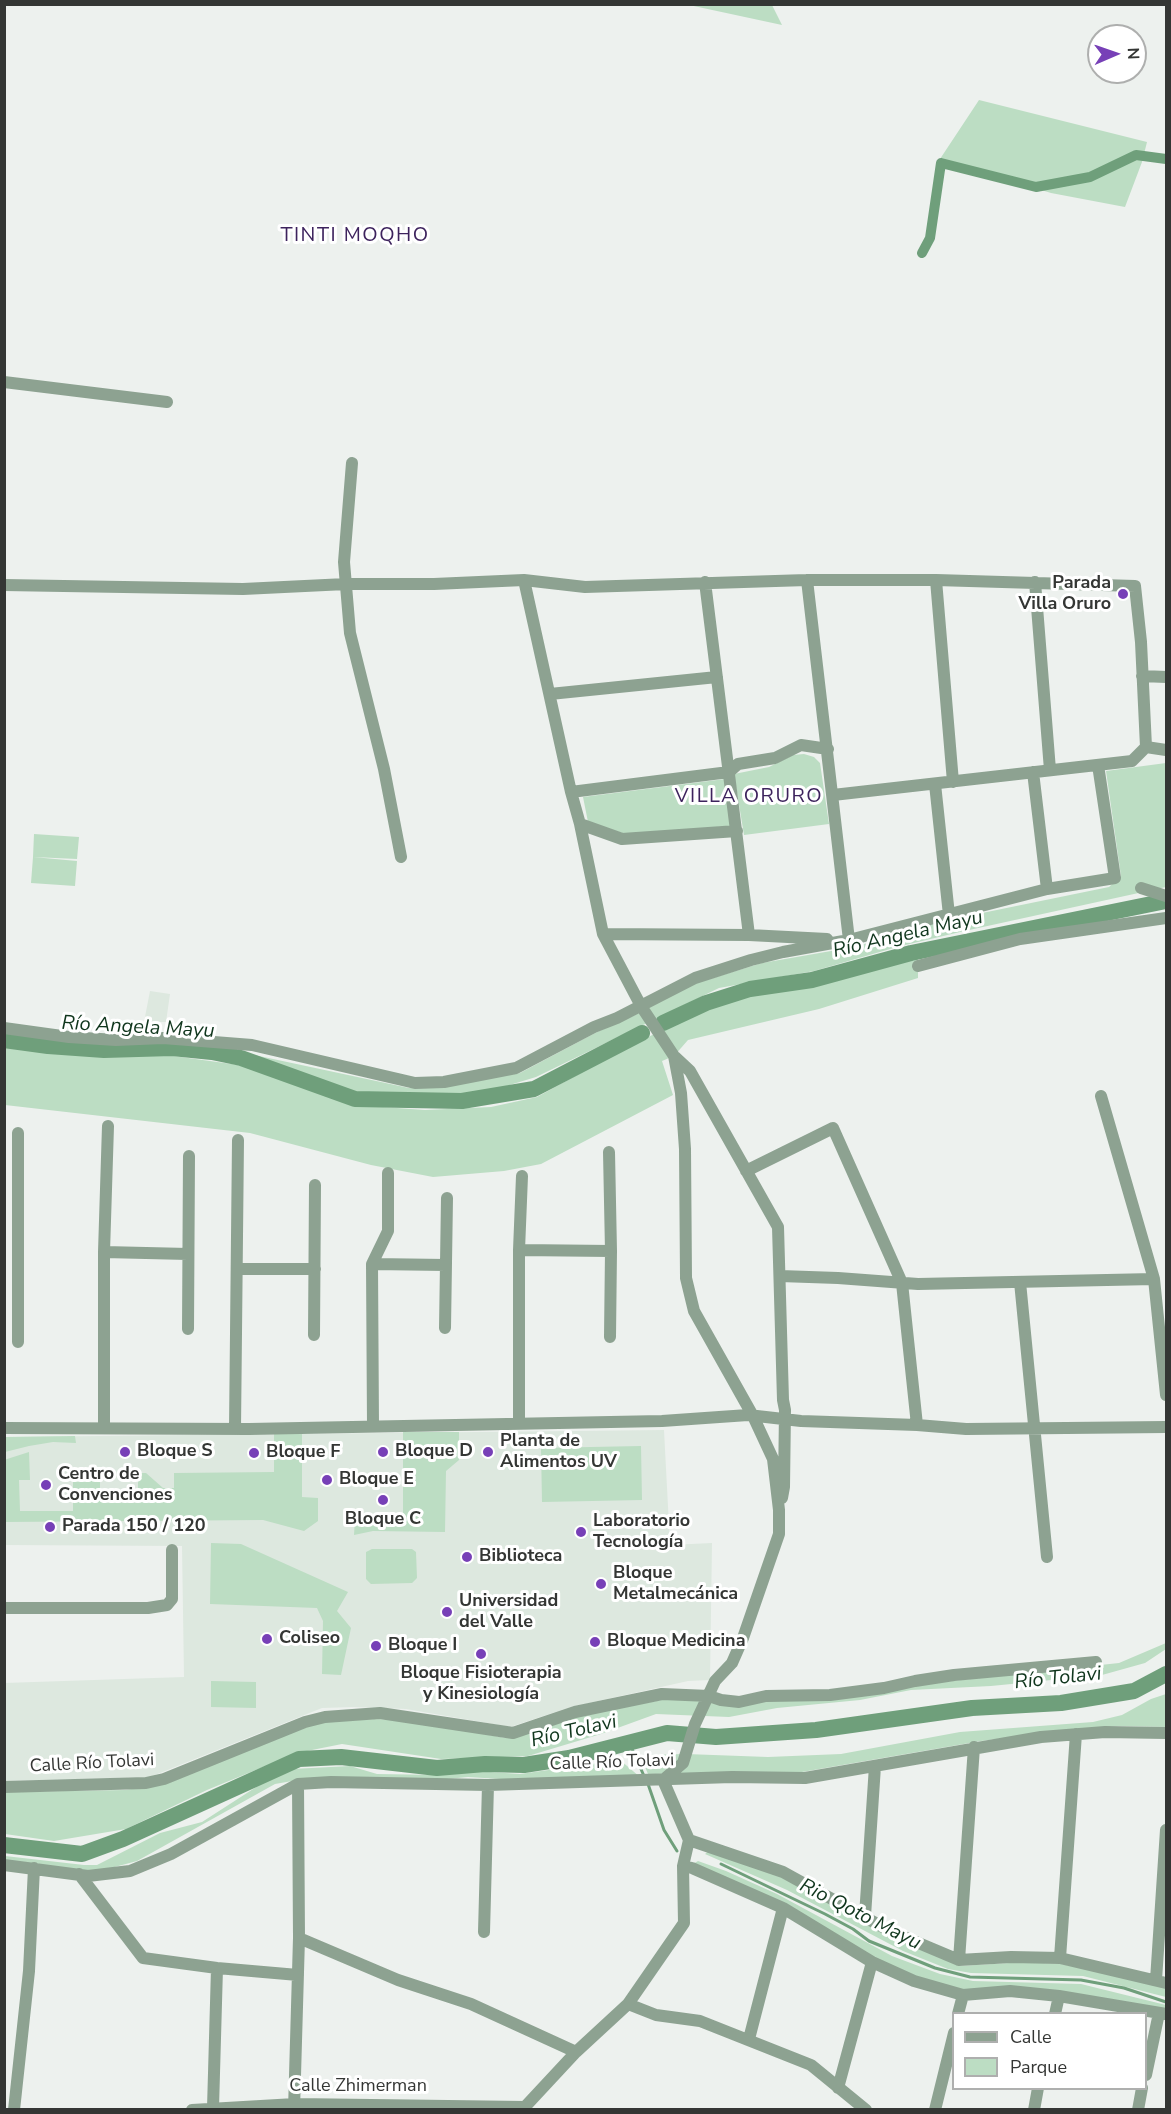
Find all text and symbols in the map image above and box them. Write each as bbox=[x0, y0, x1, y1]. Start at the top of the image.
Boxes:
north arrow bbox=[1087, 24, 1147, 84]
text: N bbox=[1122, 47, 1144, 60]
district label: TINTI MOQHO bbox=[280, 224, 430, 248]
place label: Parada Villa Oruro bbox=[1018, 573, 1111, 616]
marker: Parada Villa Oruro bbox=[1116, 587, 1130, 601]
district label: VILLA ORURO bbox=[675, 785, 823, 809]
water label: Río Angela Mayu bbox=[831, 906, 985, 964]
water label: Río Angela Mayu bbox=[61, 1012, 215, 1044]
place label: Planta de Alimentos UV bbox=[500, 1431, 617, 1474]
place label: Bloque S bbox=[137, 1441, 213, 1463]
place label: Bloque D bbox=[395, 1441, 473, 1463]
place label: Bloque F bbox=[266, 1442, 340, 1464]
marker: Bloque S bbox=[118, 1445, 132, 1459]
marker: Bloque D bbox=[376, 1445, 390, 1459]
marker: Planta de Alimentos UV bbox=[481, 1445, 495, 1459]
marker: Bloque F bbox=[247, 1446, 261, 1460]
place label: Centro de Convenciones bbox=[58, 1464, 173, 1506]
place label: Bloque E bbox=[339, 1469, 414, 1491]
marker: Bloque E bbox=[320, 1473, 334, 1487]
marker: Centro de Convenciones bbox=[39, 1478, 53, 1492]
marker: Bloque C bbox=[376, 1493, 390, 1507]
place label: Bloque C bbox=[345, 1509, 421, 1531]
place label: Laboratorio Tecnología bbox=[593, 1511, 690, 1553]
place label: Parada 150 / 120 bbox=[62, 1516, 206, 1538]
marker: Parada 150 / 120 bbox=[43, 1520, 57, 1534]
marker: Laboratorio Tecnología bbox=[574, 1525, 588, 1539]
place label: Biblioteca bbox=[479, 1546, 562, 1568]
marker: Biblioteca bbox=[460, 1550, 474, 1564]
place label: Bloque Metalmecánica bbox=[613, 1563, 738, 1606]
marker: Bloque Metalmecánica bbox=[594, 1577, 608, 1591]
place label: Universidad del Valle bbox=[459, 1591, 558, 1634]
marker: Universidad del Valle bbox=[440, 1605, 454, 1619]
place label: Coliseo bbox=[279, 1628, 340, 1650]
place label: Bloque Medicina bbox=[607, 1631, 745, 1653]
marker: Coliseo bbox=[260, 1632, 274, 1646]
place label: Bloque I bbox=[388, 1635, 457, 1657]
marker: Bloque Medicina bbox=[588, 1635, 602, 1649]
marker: Bloque I bbox=[369, 1639, 383, 1653]
marker: Bloque Fisioterapia y Kinesiología bbox=[474, 1647, 488, 1661]
place label: Bloque Fisioterapia y Kinesiología bbox=[400, 1663, 562, 1706]
water label: Río Tolavi bbox=[1013, 1663, 1103, 1695]
water label: Río Tolavi bbox=[529, 1710, 619, 1754]
street label: Calle Río Tolavi bbox=[29, 1750, 155, 1778]
street label: Calle Río Tolavi bbox=[549, 1750, 675, 1776]
water label: Rio Qoto Mayu bbox=[795, 1874, 925, 1956]
legend bbox=[952, 2012, 1147, 2090]
text: Calle bbox=[1010, 2025, 1052, 2049]
text: Parque bbox=[1010, 2055, 1067, 2079]
street label: Calle Zhimerman bbox=[289, 2076, 427, 2098]

